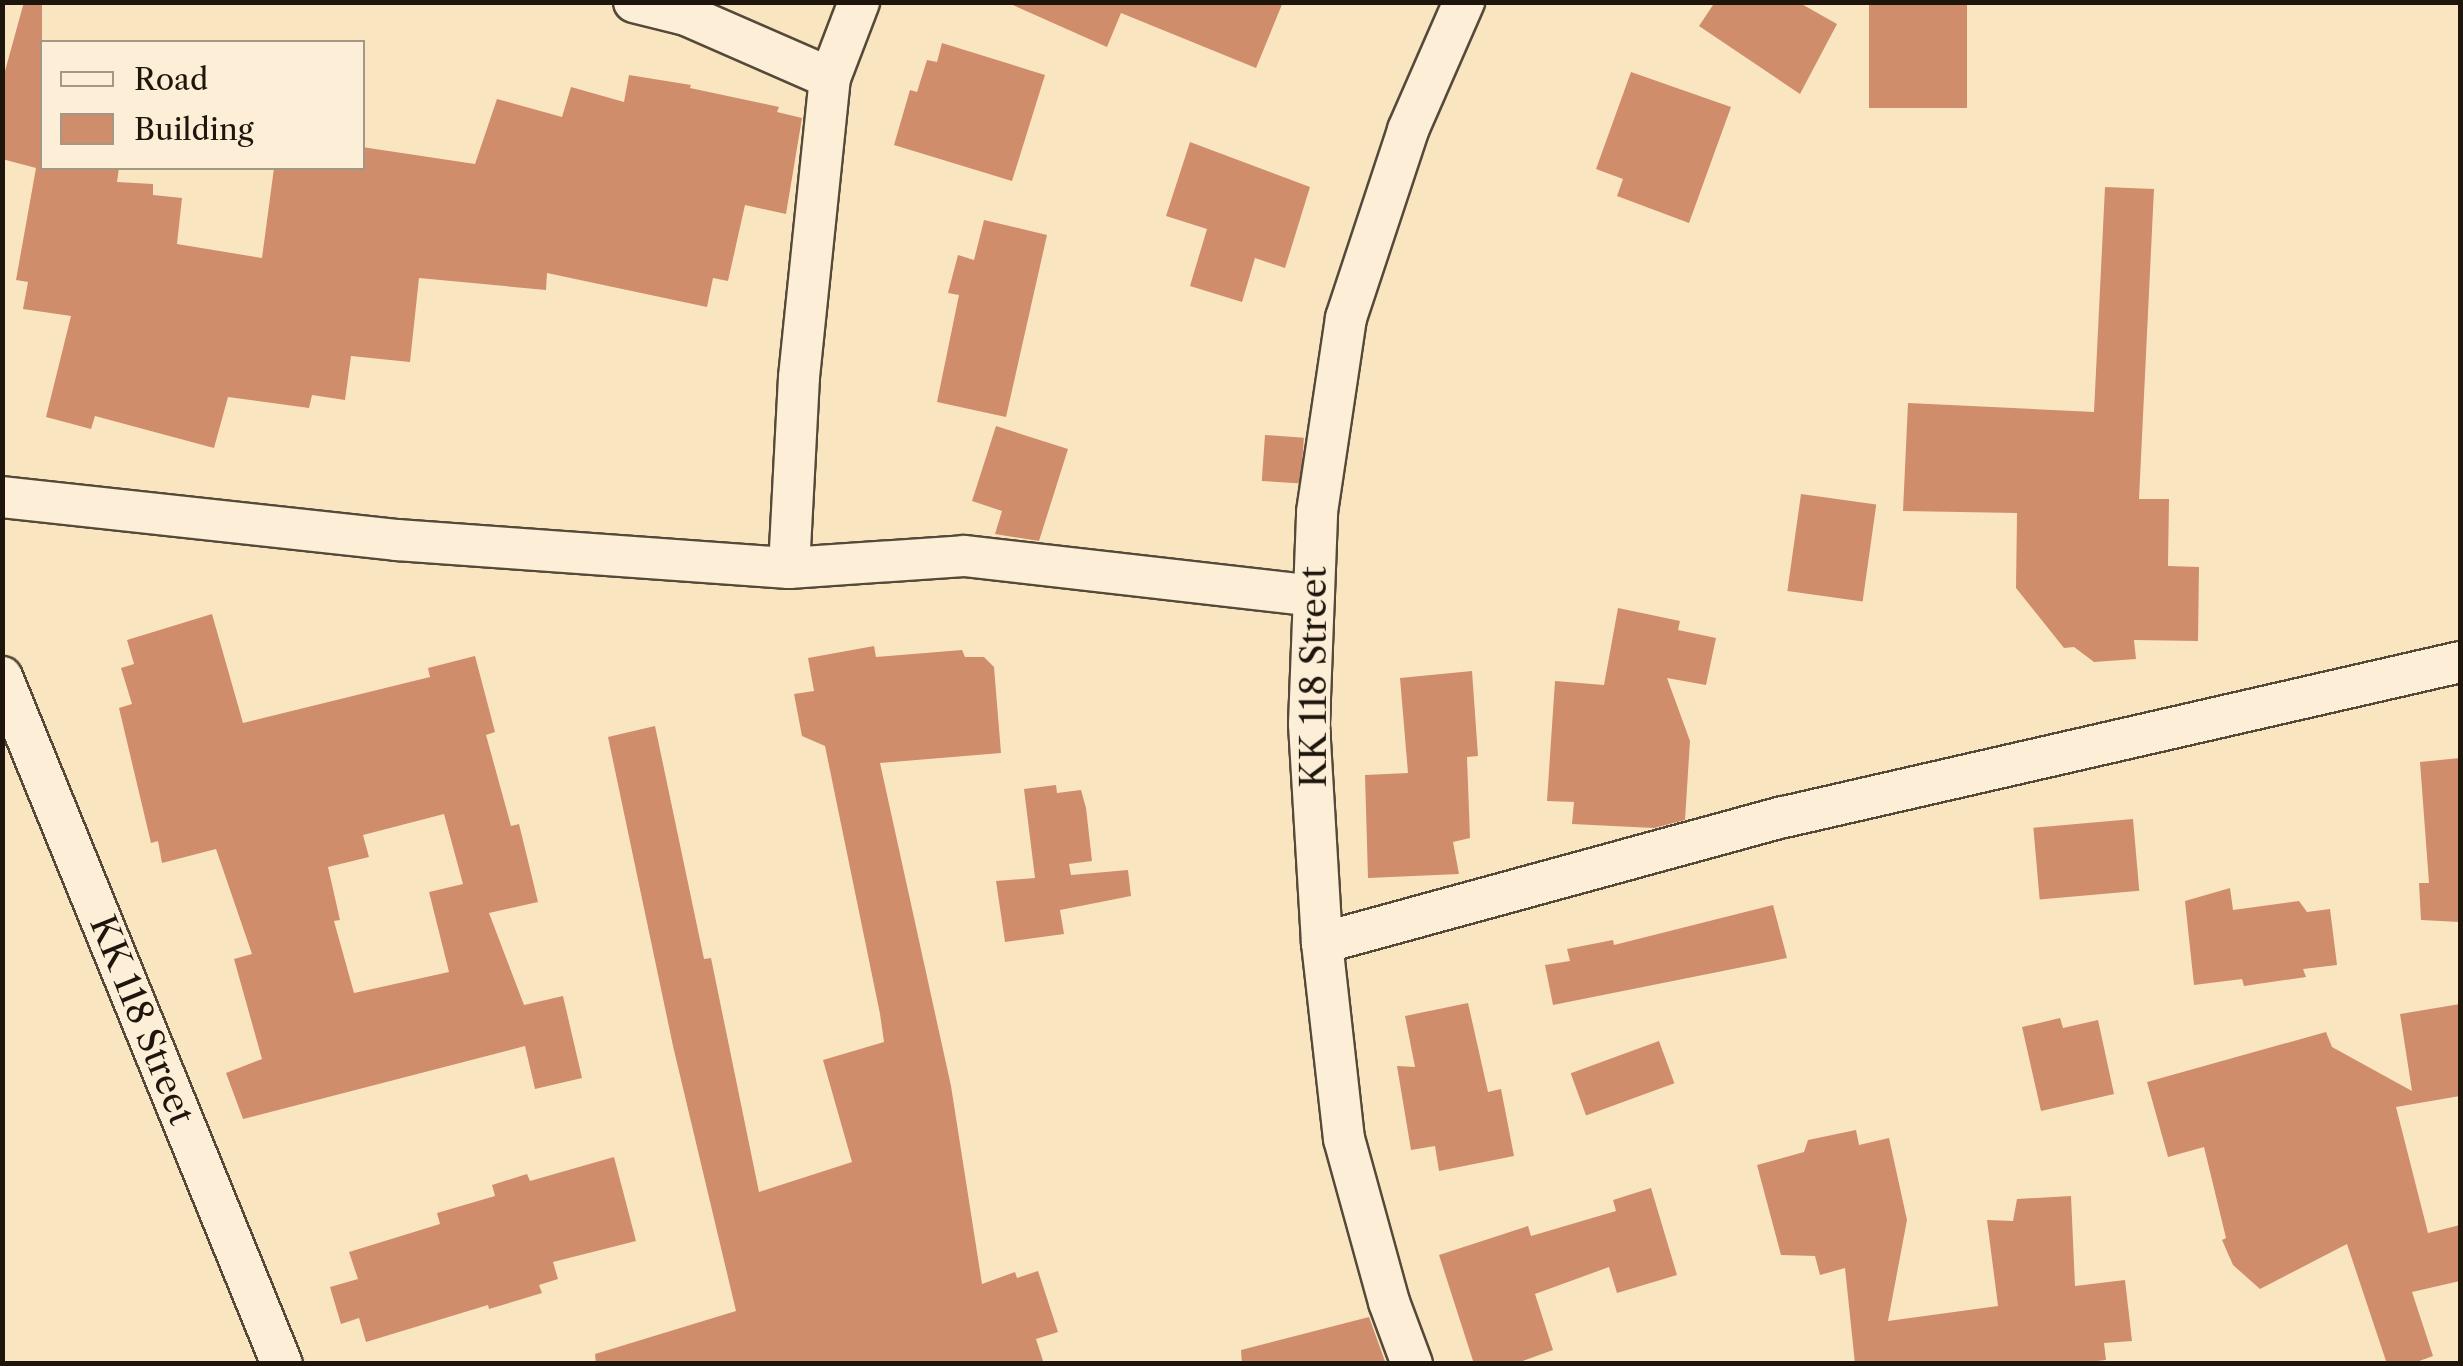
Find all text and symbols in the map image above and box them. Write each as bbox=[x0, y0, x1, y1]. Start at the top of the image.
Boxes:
legend bbox=[40, 40, 365, 170]
text: Road bbox=[134, 61, 208, 98]
text: Building bbox=[134, 111, 254, 148]
street label: KK 118 Street bbox=[1293, 566, 1335, 788]
street label: KK 118 Street bbox=[81, 909, 203, 1131]

